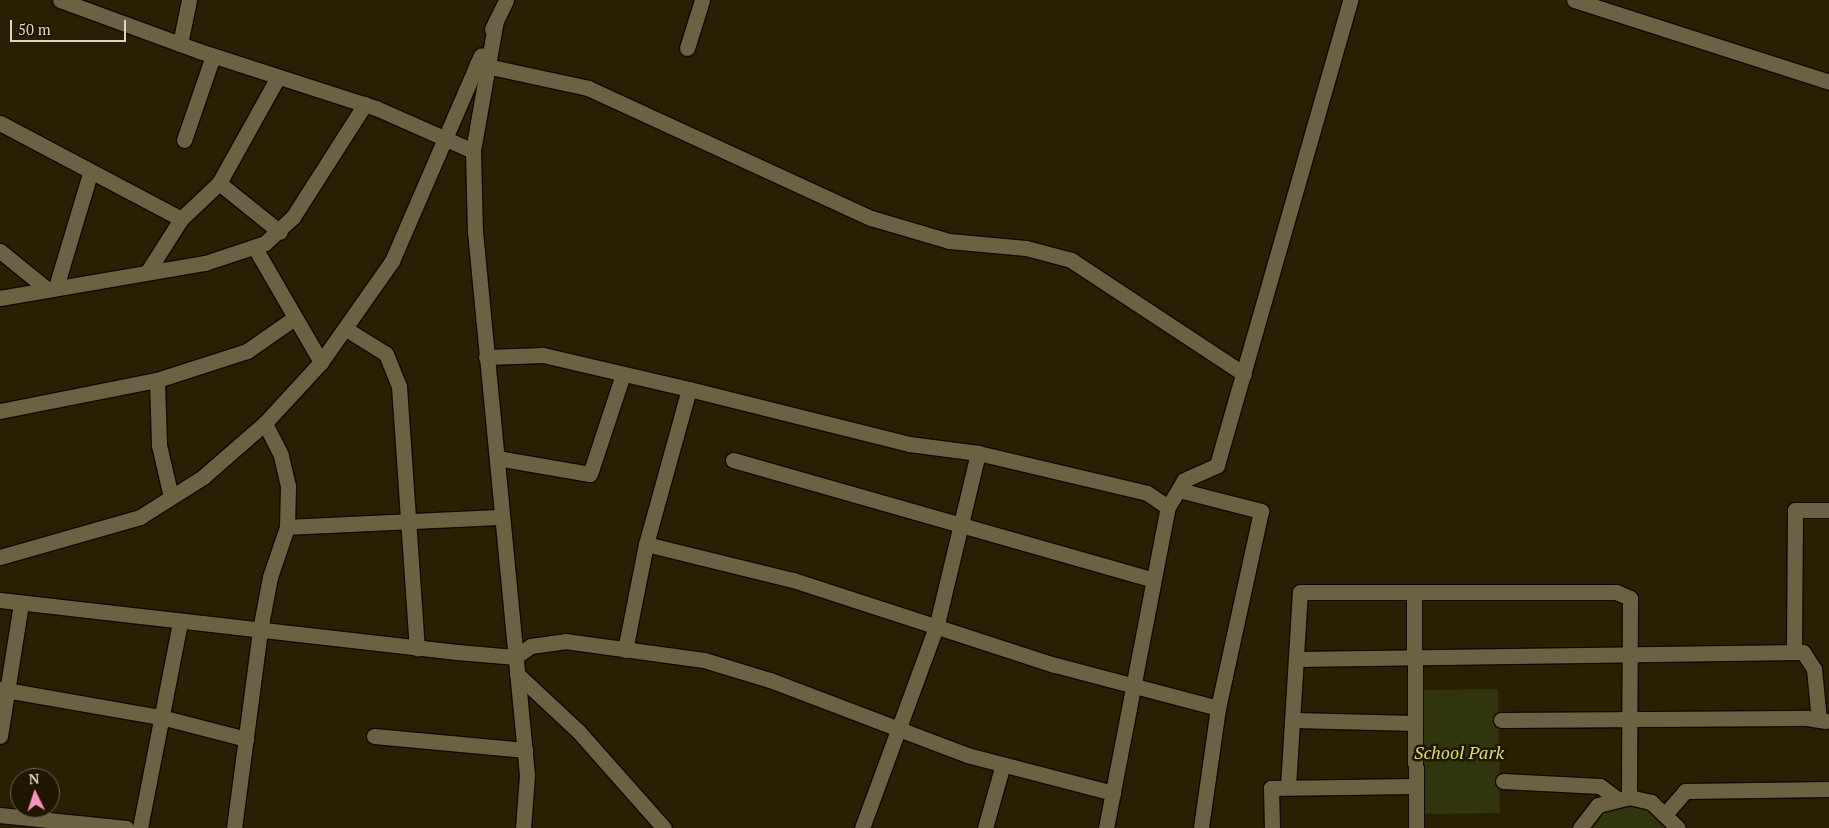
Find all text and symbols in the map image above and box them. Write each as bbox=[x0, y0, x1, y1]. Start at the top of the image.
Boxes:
scale bar bbox=[12, 10, 129, 42]
text: 50 m bbox=[18, 19, 51, 39]
park label: School Park bbox=[1414, 741, 1504, 763]
north arrow bbox=[10, 768, 60, 818]
text: N bbox=[28, 769, 40, 788]

